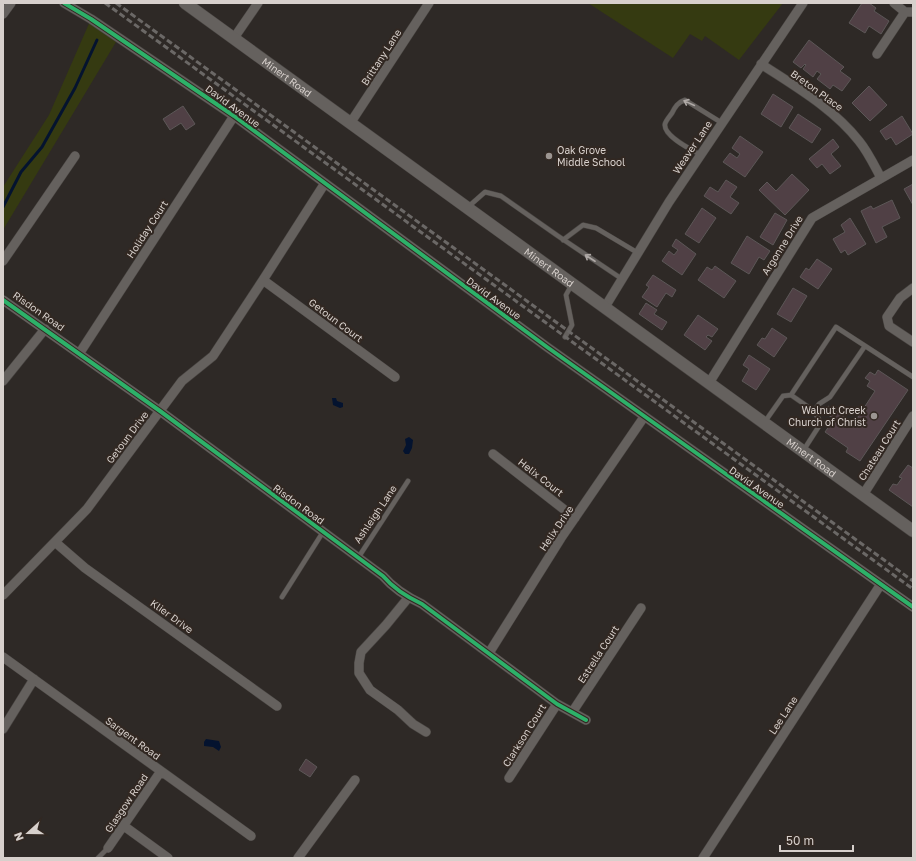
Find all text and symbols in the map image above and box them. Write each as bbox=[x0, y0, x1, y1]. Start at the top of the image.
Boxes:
street label: Brittany Lane bbox=[358, 27, 404, 87]
street label: Minert Road bbox=[260, 55, 314, 99]
street label: Breton Place bbox=[789, 67, 846, 113]
street label: David Avenue bbox=[203, 82, 263, 130]
one-way arrow bbox=[683, 99, 695, 106]
street label: Weaver Lane bbox=[670, 118, 714, 176]
place label: Oak Grove Middle School bbox=[557, 144, 625, 168]
marker: Oak Grove Middle School bbox=[544, 151, 554, 161]
street label: Holiday Court bbox=[124, 198, 170, 260]
street label: Argonne Drive bbox=[759, 213, 805, 277]
street label: Minert Road bbox=[522, 245, 576, 289]
one-way arrow bbox=[584, 253, 596, 261]
street label: David Avenue bbox=[464, 274, 524, 322]
street label: Risdon Road bbox=[11, 289, 67, 333]
street label: Getoun Court bbox=[307, 296, 365, 344]
place label: Walnut Creek Church of Christ bbox=[788, 404, 866, 428]
street label: Getoun Drive bbox=[103, 408, 151, 466]
marker: Walnut Creek Church of Christ bbox=[869, 411, 879, 421]
street label: Chateau Court bbox=[856, 417, 902, 483]
street label: Minert Road bbox=[784, 435, 839, 479]
street label: Helix Court bbox=[516, 456, 566, 498]
street label: David Avenue bbox=[727, 464, 787, 511]
street label: Risdon Road bbox=[271, 481, 327, 527]
street label: Ashleigh Lane bbox=[351, 482, 399, 545]
street label: Helix Drive bbox=[536, 503, 576, 553]
street label: Klier Drive bbox=[148, 597, 196, 636]
street label: Estrella Court bbox=[575, 623, 621, 685]
street label: Lee Lane bbox=[766, 693, 800, 736]
street label: Clarkson Court bbox=[500, 701, 548, 769]
street label: Sargent Road bbox=[103, 714, 163, 762]
street label: Glasgow Road bbox=[102, 771, 150, 835]
north arrow bbox=[8, 813, 48, 853]
scale bar bbox=[780, 827, 853, 853]
text: N bbox=[11, 831, 26, 843]
text: 50 m bbox=[786, 833, 814, 848]

